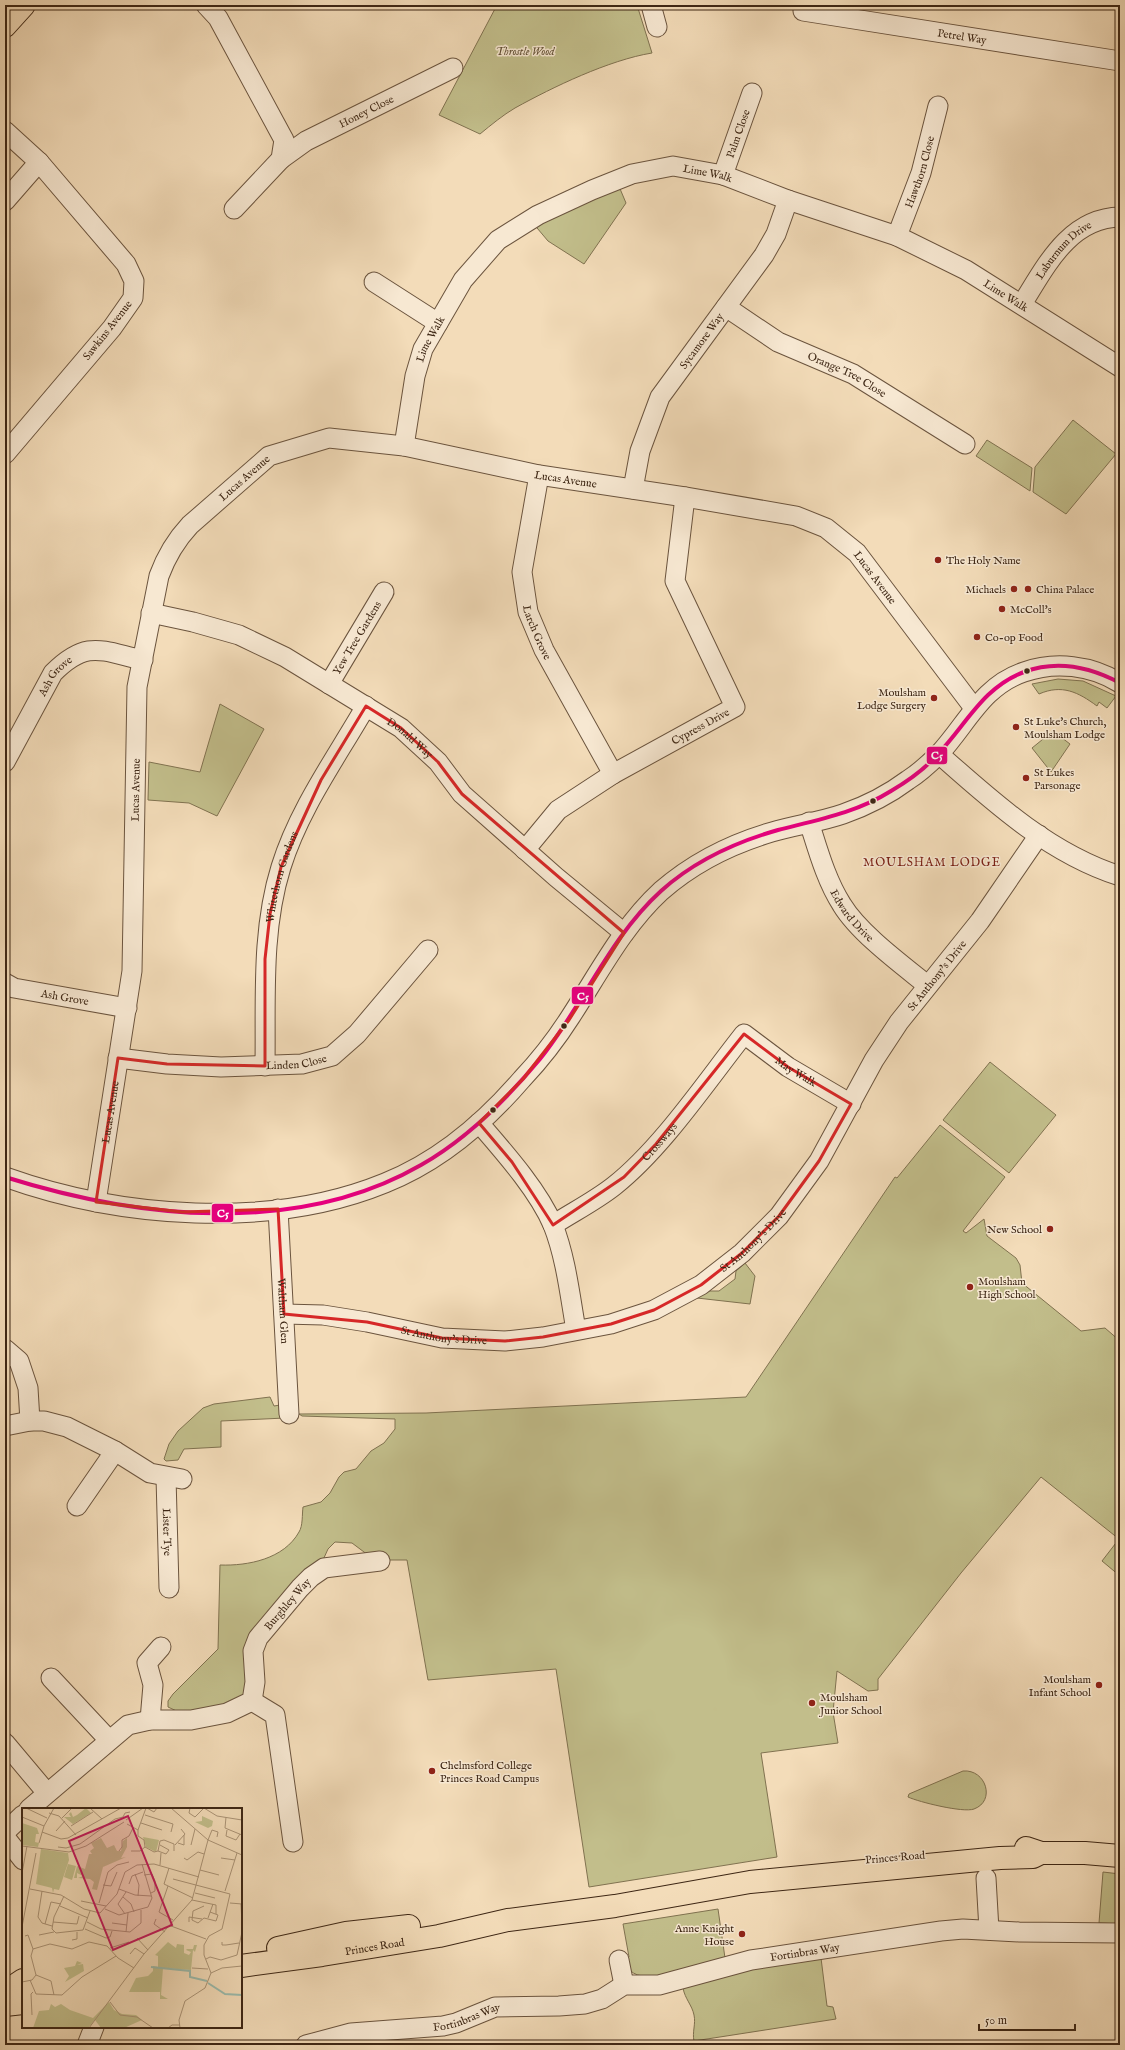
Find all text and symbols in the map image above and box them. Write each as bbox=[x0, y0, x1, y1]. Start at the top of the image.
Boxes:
street label: Petrel Way bbox=[936, 26, 988, 48]
park label: Throstle Wood bbox=[496, 45, 555, 59]
street label: Honey Close bbox=[337, 92, 396, 132]
street label: Palm Close bbox=[724, 108, 754, 160]
street label: Hawthorn Close bbox=[902, 135, 938, 210]
street label: Lime Walk bbox=[682, 162, 734, 186]
street label: Laburnum Drive bbox=[1033, 218, 1094, 282]
street label: Lime Walk bbox=[981, 277, 1031, 315]
street label: Sawkins Avenue bbox=[80, 298, 135, 363]
street label: Sycamore Way bbox=[677, 310, 728, 372]
street label: Lime Walk bbox=[414, 314, 449, 364]
street label: Orange Tree Close bbox=[805, 349, 889, 401]
street label: Lucas Avenue bbox=[217, 452, 273, 504]
street label: Lucas Avenue bbox=[533, 468, 598, 492]
street label: Lucas Avenue bbox=[850, 549, 899, 607]
place label: The Holy Name bbox=[946, 554, 1021, 568]
marker: The Holy Name bbox=[933, 555, 943, 565]
place label: Michaels bbox=[965, 583, 1006, 597]
place label: China Palace bbox=[1036, 583, 1094, 597]
marker: Michaels bbox=[1009, 584, 1019, 594]
marker: China Palace bbox=[1023, 584, 1033, 594]
street label: Yew Tree Gardens bbox=[330, 599, 385, 678]
place label: McColl's bbox=[1010, 603, 1052, 617]
street label: Larch Grove bbox=[519, 604, 554, 663]
marker: McColl's bbox=[997, 604, 1007, 614]
place label: Co-op Food bbox=[985, 631, 1043, 645]
marker: Co-op Food bbox=[972, 632, 982, 642]
street label: Ash Grove bbox=[35, 653, 75, 700]
unlabelled marker bbox=[1022, 666, 1032, 676]
place label: Moulsham Lodge Surgery bbox=[857, 686, 927, 713]
marker: Moulsham Lodge Surgery bbox=[929, 693, 939, 703]
street label: Cypress Drive bbox=[669, 705, 732, 749]
street label: Donald Way bbox=[384, 715, 436, 762]
place label: St Luke's Church, Moulsham Lodge bbox=[1024, 715, 1106, 742]
marker: St Luke's Church, Moulsham Lodge bbox=[1011, 722, 1021, 732]
line badge: C5 bbox=[926, 746, 948, 765]
text: C5 bbox=[931, 749, 943, 763]
street label: Lucas Avenue bbox=[129, 758, 144, 821]
place label: St Lukes Parsonage bbox=[1034, 766, 1080, 793]
marker: St Lukes Parsonage bbox=[1021, 773, 1031, 783]
unlabelled marker bbox=[868, 796, 878, 806]
street label: Whitethorn Gardens bbox=[263, 829, 302, 924]
district label: MOULSHAM LODGE bbox=[863, 855, 1001, 870]
street label: Edward Drive bbox=[826, 887, 876, 945]
street label: St Anthony's Drive bbox=[905, 938, 970, 1014]
line badge: C5 bbox=[571, 986, 594, 1005]
street label: Ash Grove bbox=[39, 987, 90, 1009]
text: C5 bbox=[577, 990, 589, 1004]
unlabelled marker bbox=[559, 1021, 569, 1031]
street label: Linden Close bbox=[266, 1052, 328, 1073]
street label: May Walk bbox=[772, 1054, 819, 1090]
street label: Lucas Avenue bbox=[99, 1080, 123, 1144]
unlabelled marker bbox=[488, 1105, 498, 1115]
street label: Crossways bbox=[639, 1120, 681, 1164]
line badge: C5 bbox=[211, 1203, 234, 1223]
street label: St Anthony's Drive bbox=[717, 1206, 790, 1276]
text: C5 bbox=[217, 1207, 229, 1221]
place label: New School bbox=[987, 1223, 1042, 1237]
marker: New School bbox=[1045, 1224, 1055, 1234]
place label: Moulsham High School bbox=[978, 1275, 1036, 1302]
street label: Waltham Glen bbox=[274, 1278, 291, 1344]
marker: Moulsham High School bbox=[965, 1282, 975, 1292]
street label: St Anthony's Drive bbox=[400, 1323, 487, 1348]
street label: Lister Tye bbox=[159, 1508, 174, 1556]
street label: Burghley Way bbox=[262, 1575, 315, 1633]
place label: Moulsham Infant School bbox=[1029, 1673, 1091, 1700]
marker: Moulsham Infant School bbox=[1094, 1680, 1104, 1690]
place label: Moulsham Junior School bbox=[818, 1691, 882, 1718]
marker: Moulsham Junior School bbox=[807, 1698, 817, 1708]
place label: Chelmsford College Princes Road Campus bbox=[440, 1759, 539, 1786]
marker: Chelmsford College Princes Road Campus bbox=[427, 1766, 437, 1776]
inset map bbox=[22, 1808, 242, 2028]
street label: Princes Road bbox=[865, 1848, 926, 1868]
place label: Anne Knight House bbox=[674, 1922, 734, 1949]
marker: Anne Knight House bbox=[737, 1929, 747, 1939]
street label: Princes Road bbox=[344, 1936, 406, 1959]
street label: Fortinbras Way bbox=[769, 1940, 841, 1965]
street label: Fortinbras Way bbox=[433, 2001, 500, 2035]
scale bar bbox=[979, 2006, 1075, 2032]
text: 50 m bbox=[985, 2013, 1007, 2028]

